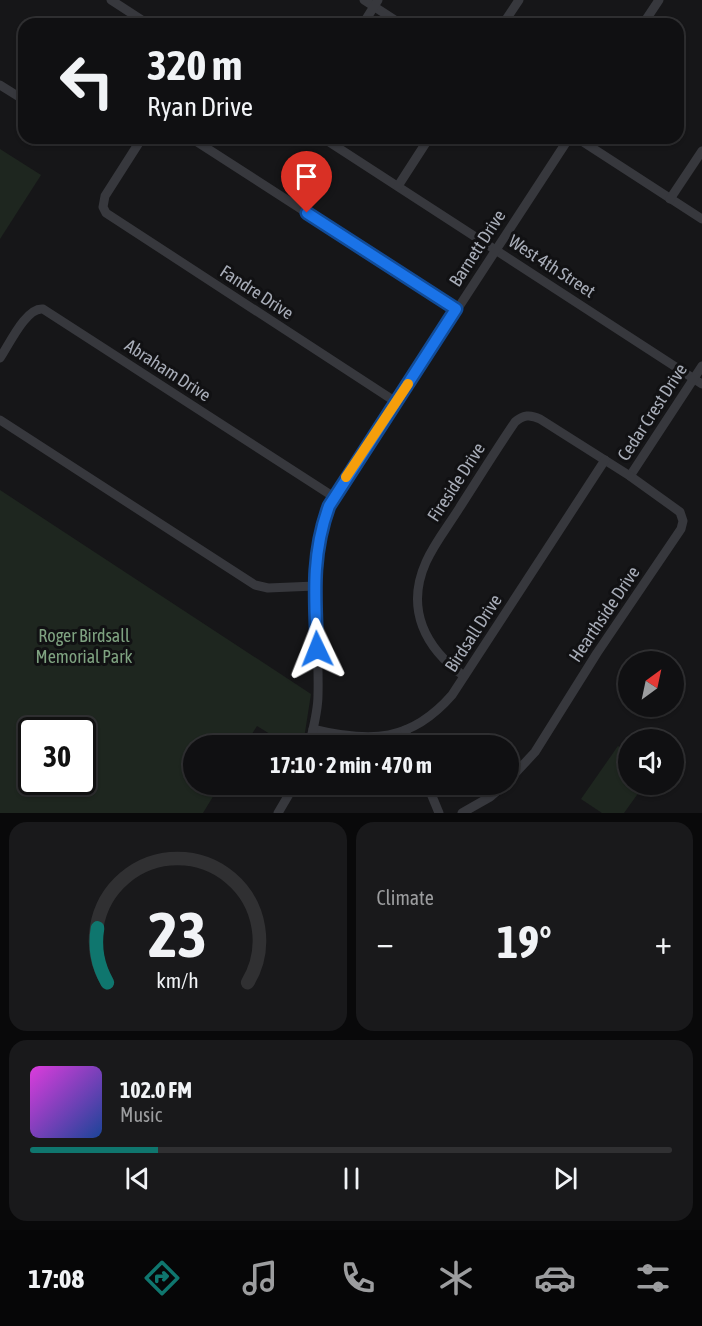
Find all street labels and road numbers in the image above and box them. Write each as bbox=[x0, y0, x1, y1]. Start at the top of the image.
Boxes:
street label: Barnett Drive bbox=[445, 206, 509, 290]
street label: West 4th Street bbox=[505, 230, 599, 302]
street label: Fandre Drive bbox=[216, 260, 298, 324]
street label: Abraham Drive bbox=[121, 334, 215, 406]
street label: Cedar Crest Drive bbox=[613, 360, 691, 464]
street label: Fireside Drive bbox=[423, 439, 489, 525]
street label: Hearthside Drive bbox=[564, 562, 644, 666]
street label: Birdsall Drive bbox=[440, 590, 506, 676]

